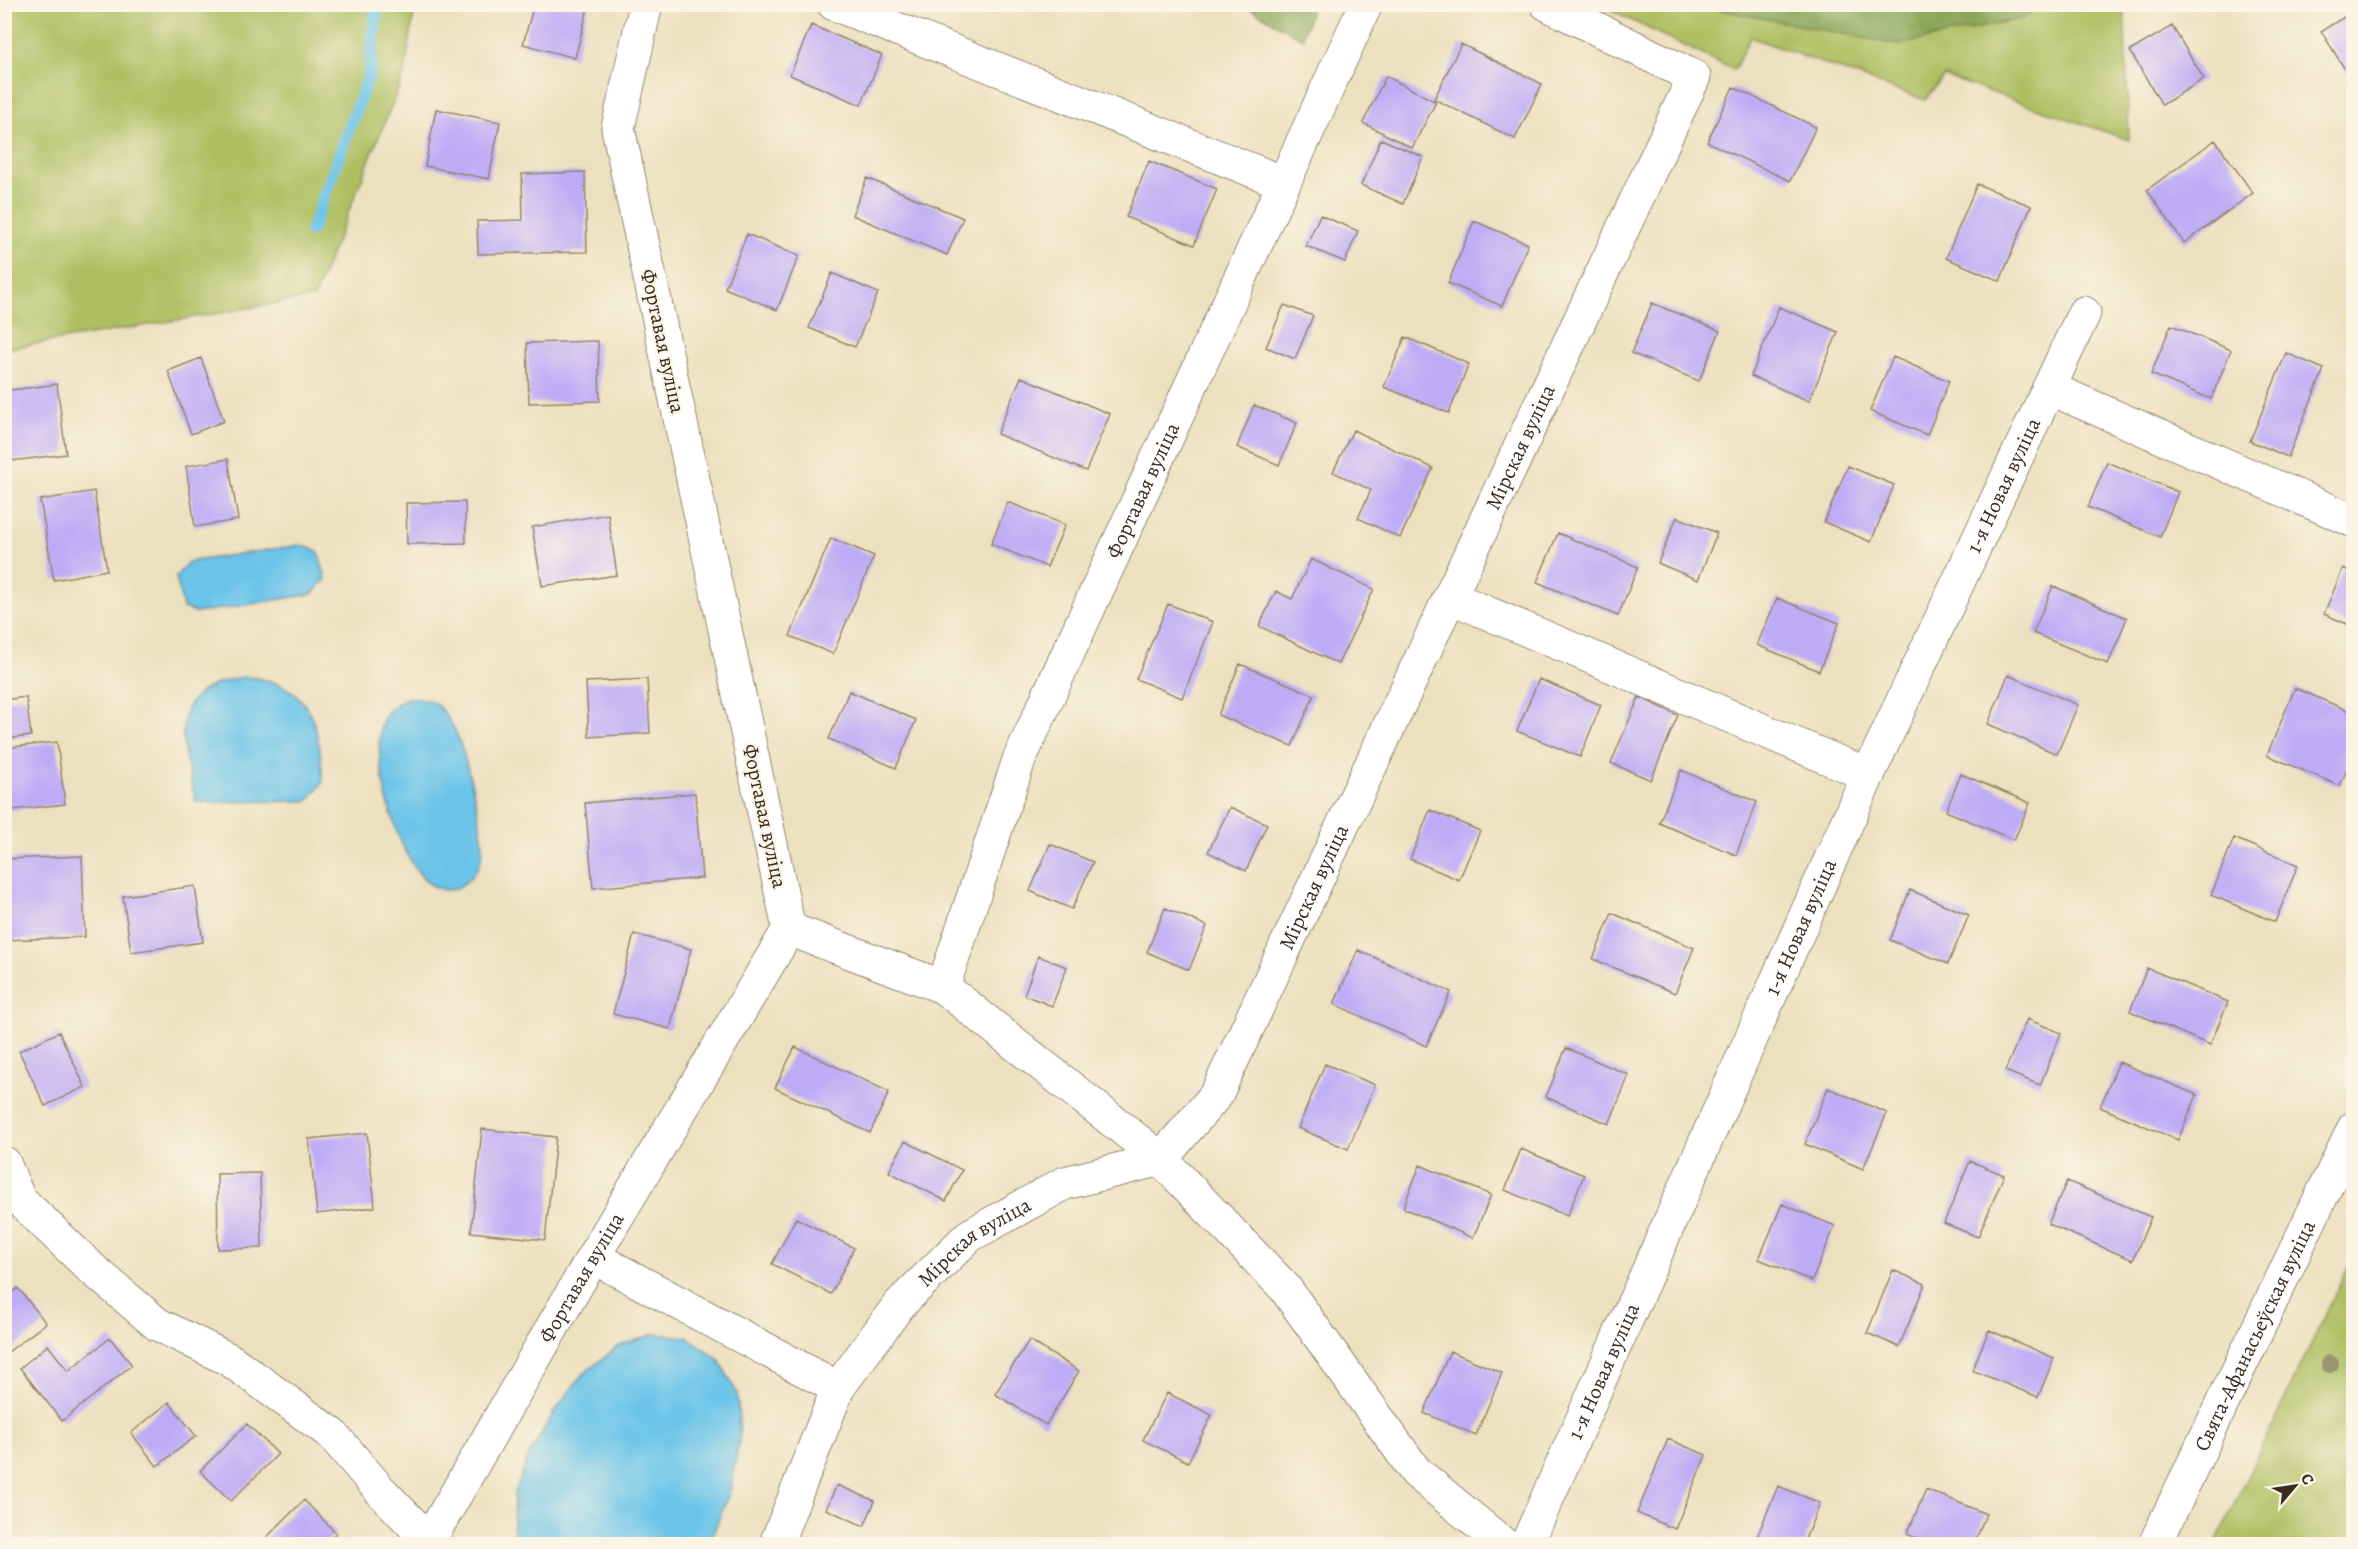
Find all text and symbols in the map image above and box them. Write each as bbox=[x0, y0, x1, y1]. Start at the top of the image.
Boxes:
street label: Фортавая вуліца bbox=[634, 266, 692, 416]
street label: Мірская вуліца bbox=[1479, 380, 1562, 514]
street label: 1-я Новая вуліца bbox=[1960, 413, 2047, 558]
street label: Фортавая вуліца bbox=[1099, 418, 1186, 563]
street label: Фортавая вуліца bbox=[736, 741, 794, 891]
street label: Мірская вуліца bbox=[1272, 819, 1355, 954]
street label: 1-я Новая вуліца bbox=[1758, 854, 1843, 1000]
street label: Мірская вуліца bbox=[912, 1190, 1036, 1293]
street label: Фортавая вуліца bbox=[532, 1207, 631, 1348]
street label: Свята-Афанасьеўская вуліца bbox=[2187, 1215, 2322, 1456]
street label: 1-я Новая вуліца bbox=[1561, 1298, 1646, 1444]
north arrow bbox=[2265, 1456, 2325, 1516]
text: С bbox=[2295, 1470, 2319, 1489]

